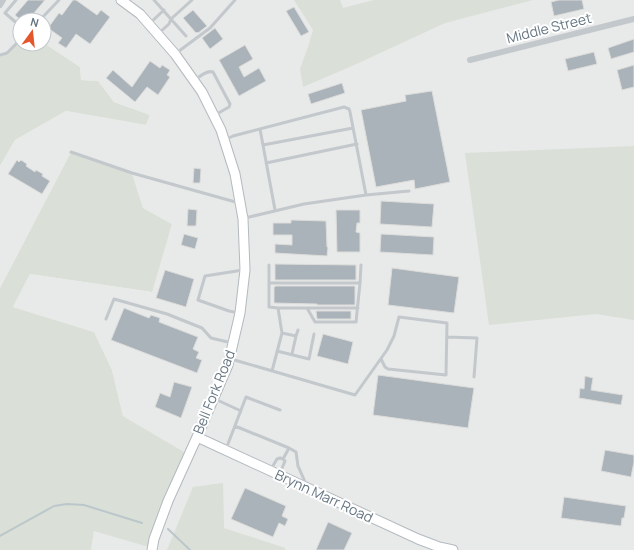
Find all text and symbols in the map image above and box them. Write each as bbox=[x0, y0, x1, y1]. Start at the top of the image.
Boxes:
street label: Middle Street bbox=[504, 8, 594, 47]
north arrow bbox=[12, 12, 52, 52]
text: N bbox=[29, 14, 41, 30]
street label: Bell Fork Road bbox=[188, 347, 239, 437]
street label: Brynn Marr Road bbox=[272, 465, 376, 527]

